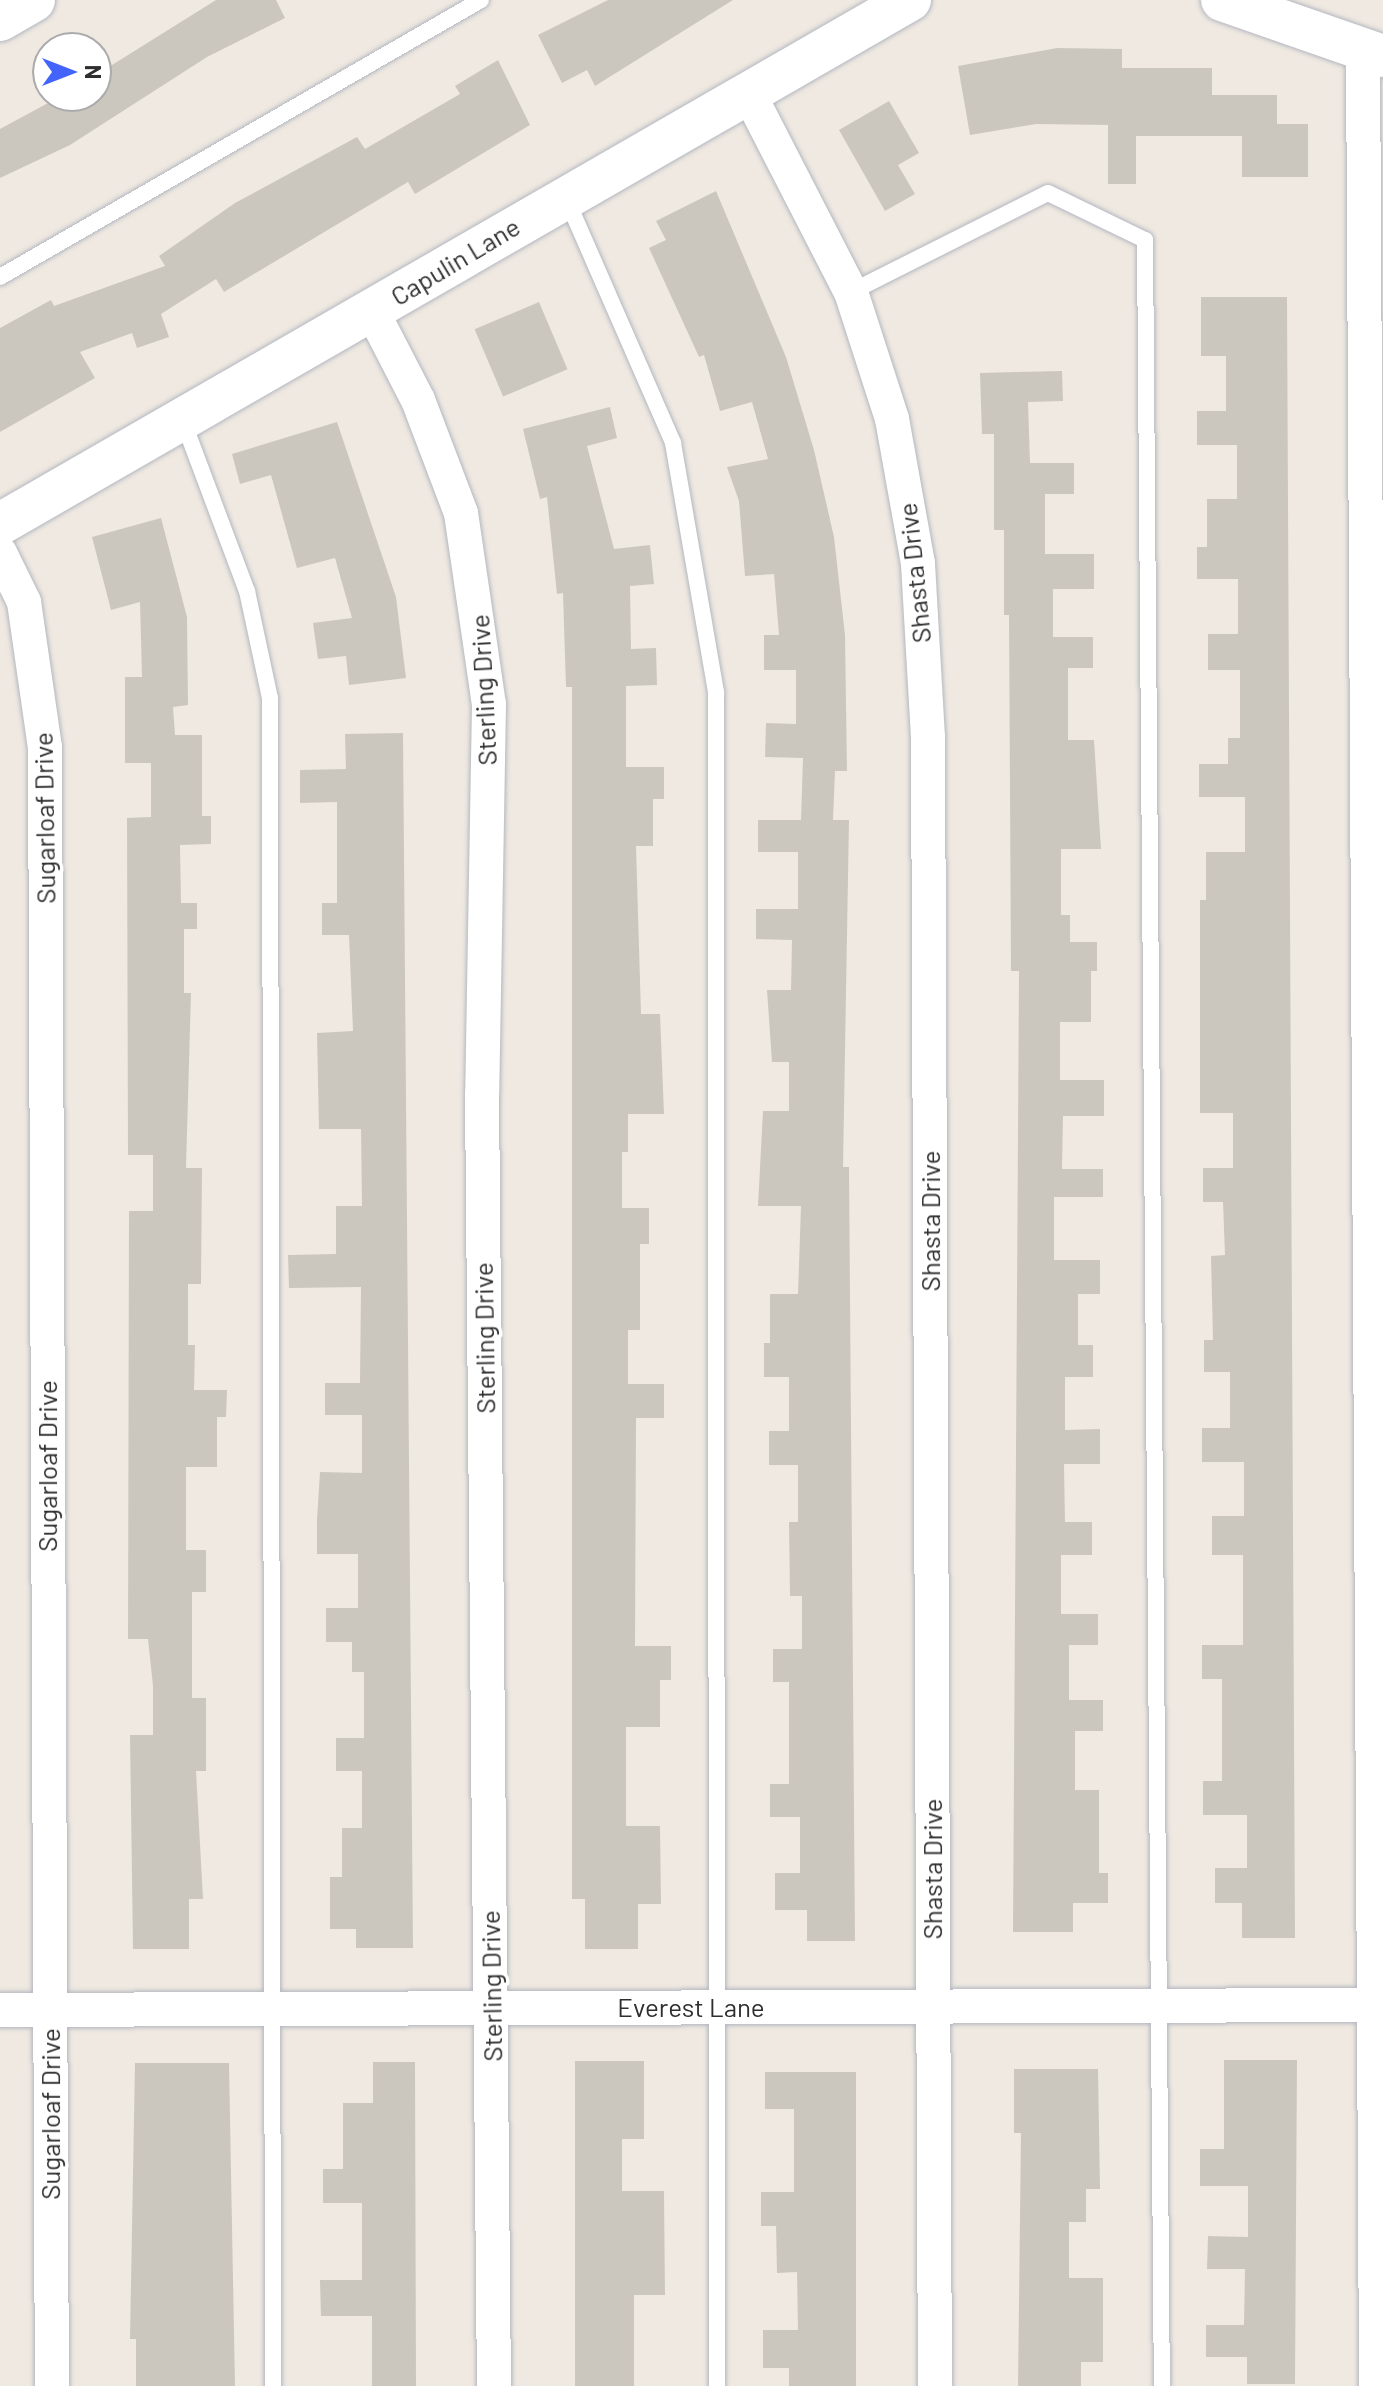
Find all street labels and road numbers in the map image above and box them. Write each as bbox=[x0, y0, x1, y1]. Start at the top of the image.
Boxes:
street label: Capulin Lane bbox=[385, 210, 525, 312]
street label: Shasta Drive bbox=[891, 501, 937, 645]
street label: Sterling Drive bbox=[463, 614, 503, 766]
street label: Sugarloaf Drive bbox=[27, 732, 61, 904]
street label: Shasta Drive bbox=[914, 1151, 946, 1291]
street label: Sterling Drive bbox=[467, 1262, 501, 1414]
street label: Sugarloaf Drive bbox=[31, 1380, 63, 1552]
street label: Shasta Drive bbox=[916, 1799, 948, 1939]
street label: Sterling Drive bbox=[474, 1910, 508, 2062]
street label: Everest Lane bbox=[617, 1991, 765, 2023]
street label: Sugarloaf Drive bbox=[34, 2028, 66, 2200]

